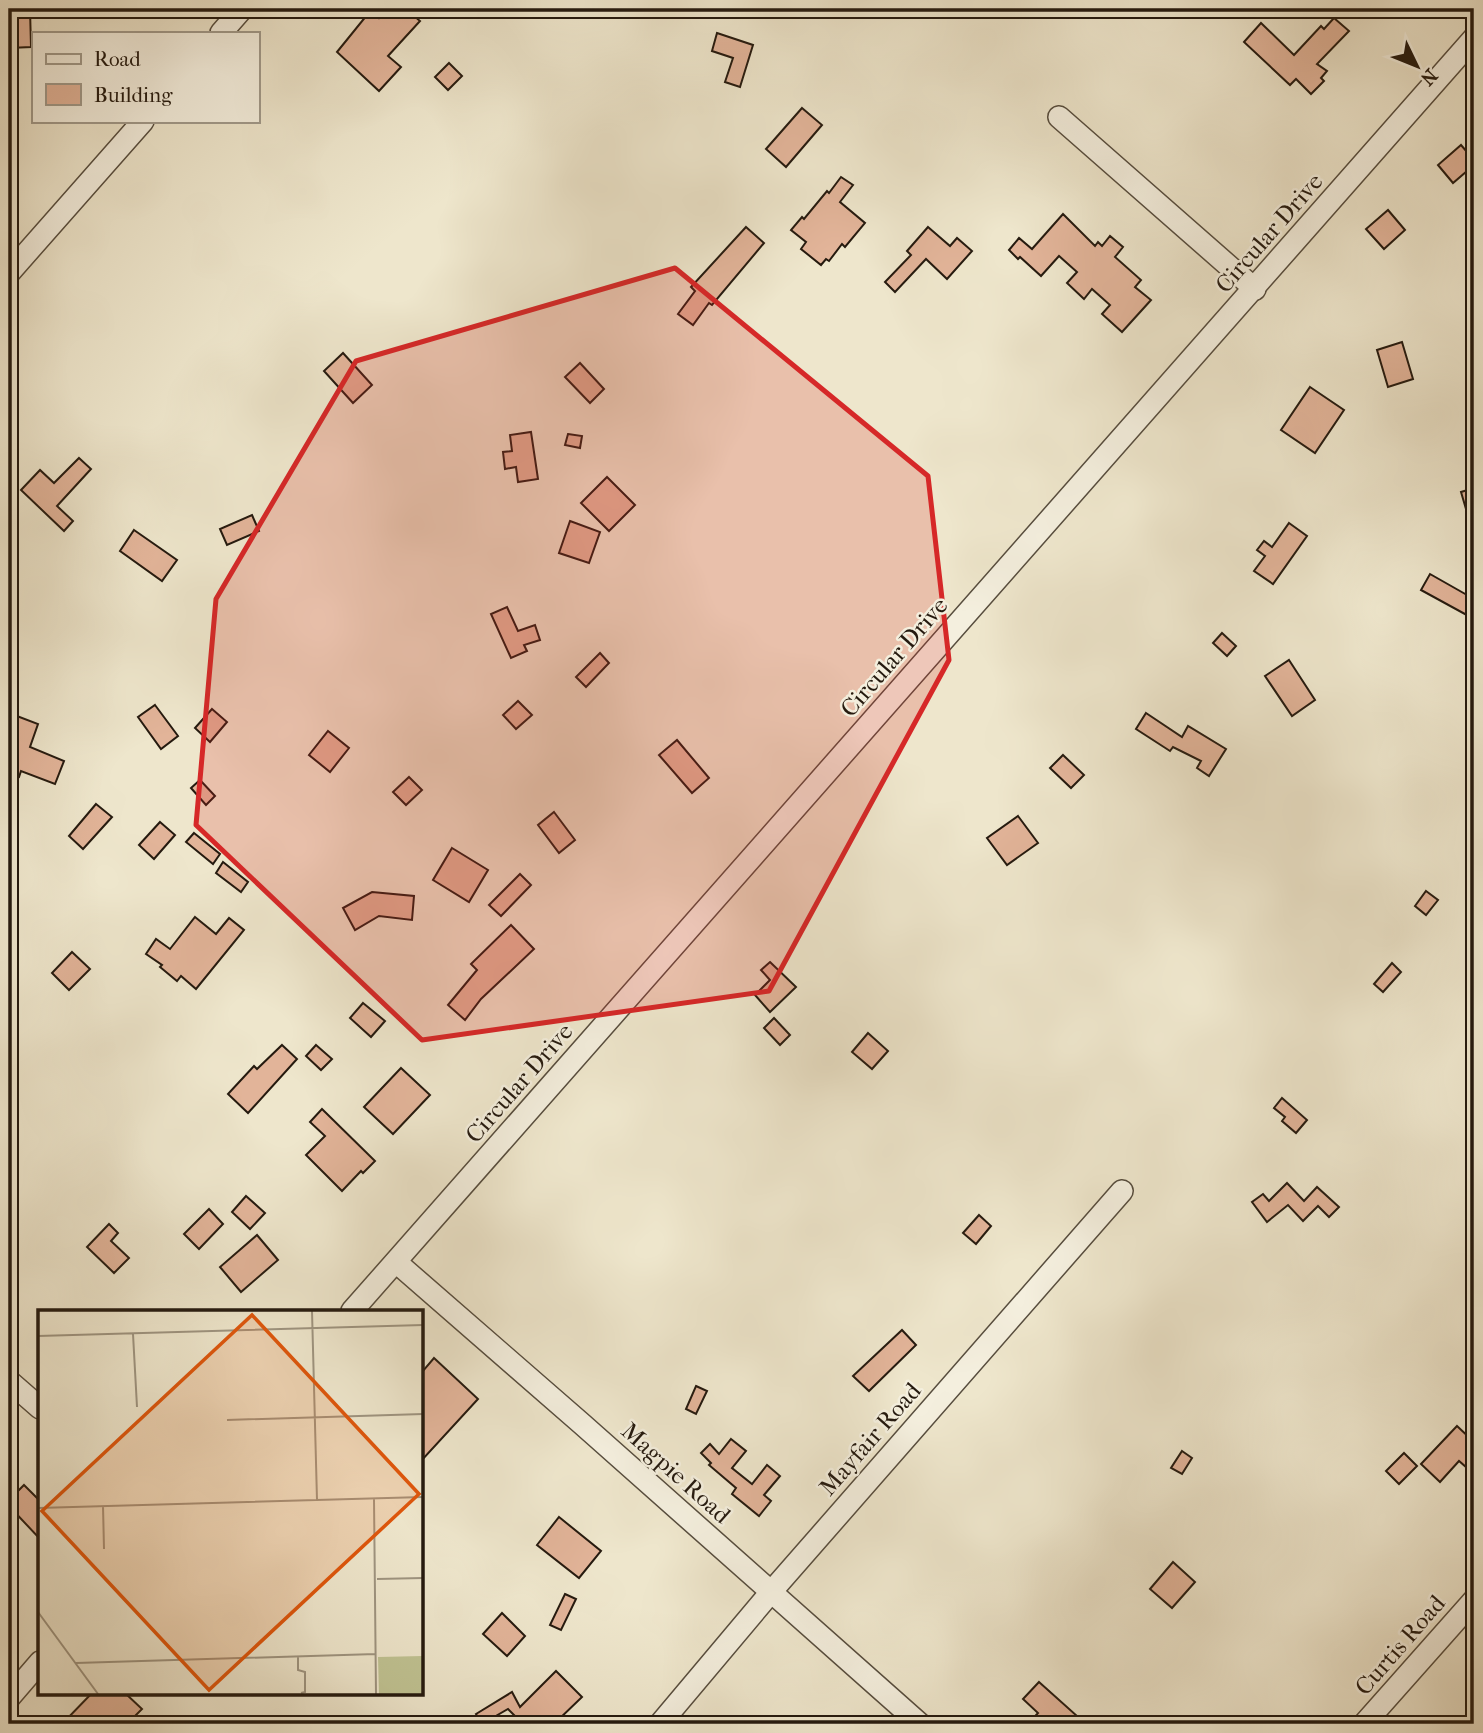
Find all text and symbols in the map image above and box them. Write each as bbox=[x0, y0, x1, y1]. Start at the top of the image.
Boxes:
legend bbox=[32, 32, 259, 122]
north arrow bbox=[1382, 32, 1452, 102]
text: Road bbox=[94, 47, 141, 71]
text: N bbox=[1415, 64, 1442, 90]
text: Building bbox=[94, 83, 173, 107]
street label: Circular Drive bbox=[1210, 167, 1329, 298]
street label: Circular Drive bbox=[835, 591, 954, 722]
street label: Circular Drive bbox=[460, 1017, 579, 1148]
inset map bbox=[38, 1310, 424, 1694]
street label: Mayfair Road bbox=[813, 1376, 927, 1501]
street label: Magpie Road bbox=[616, 1417, 737, 1530]
street label: Curtis Road bbox=[1349, 1589, 1452, 1701]

